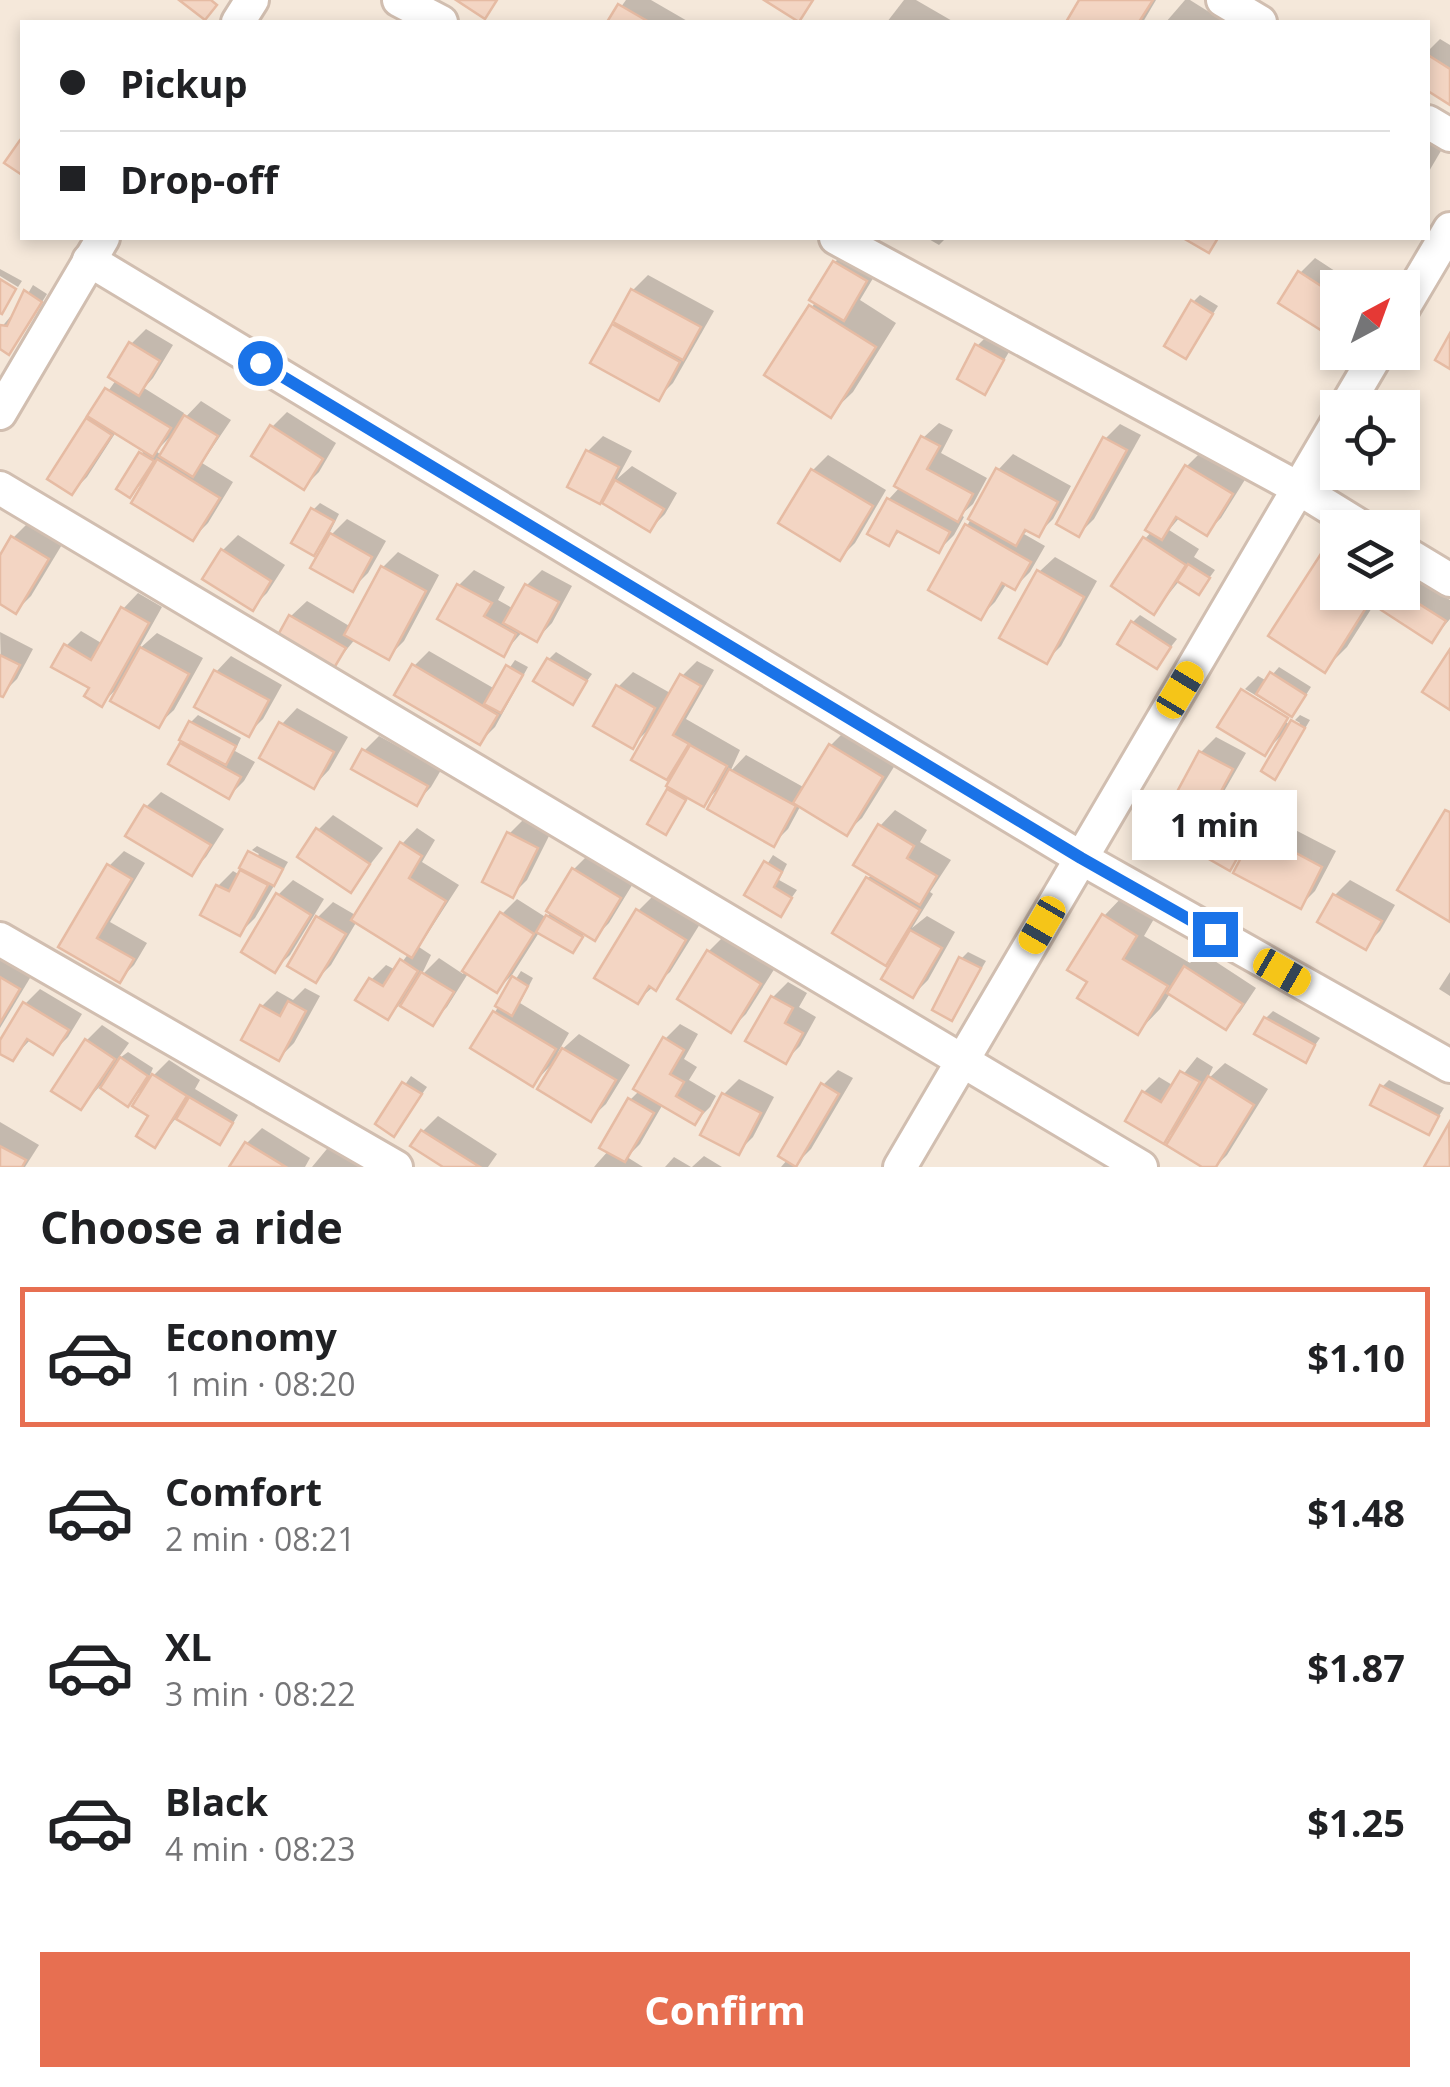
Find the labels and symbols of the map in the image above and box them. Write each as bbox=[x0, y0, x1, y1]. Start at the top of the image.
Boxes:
north arrow bbox=[1320, 270, 1420, 370]
route start bbox=[238, 341, 283, 386]
car bbox=[1152, 657, 1208, 723]
callout: 1 min bbox=[1132, 789, 1298, 859]
car bbox=[1014, 892, 1070, 958]
route end bbox=[1193, 912, 1238, 957]
car bbox=[1249, 944, 1315, 1000]

